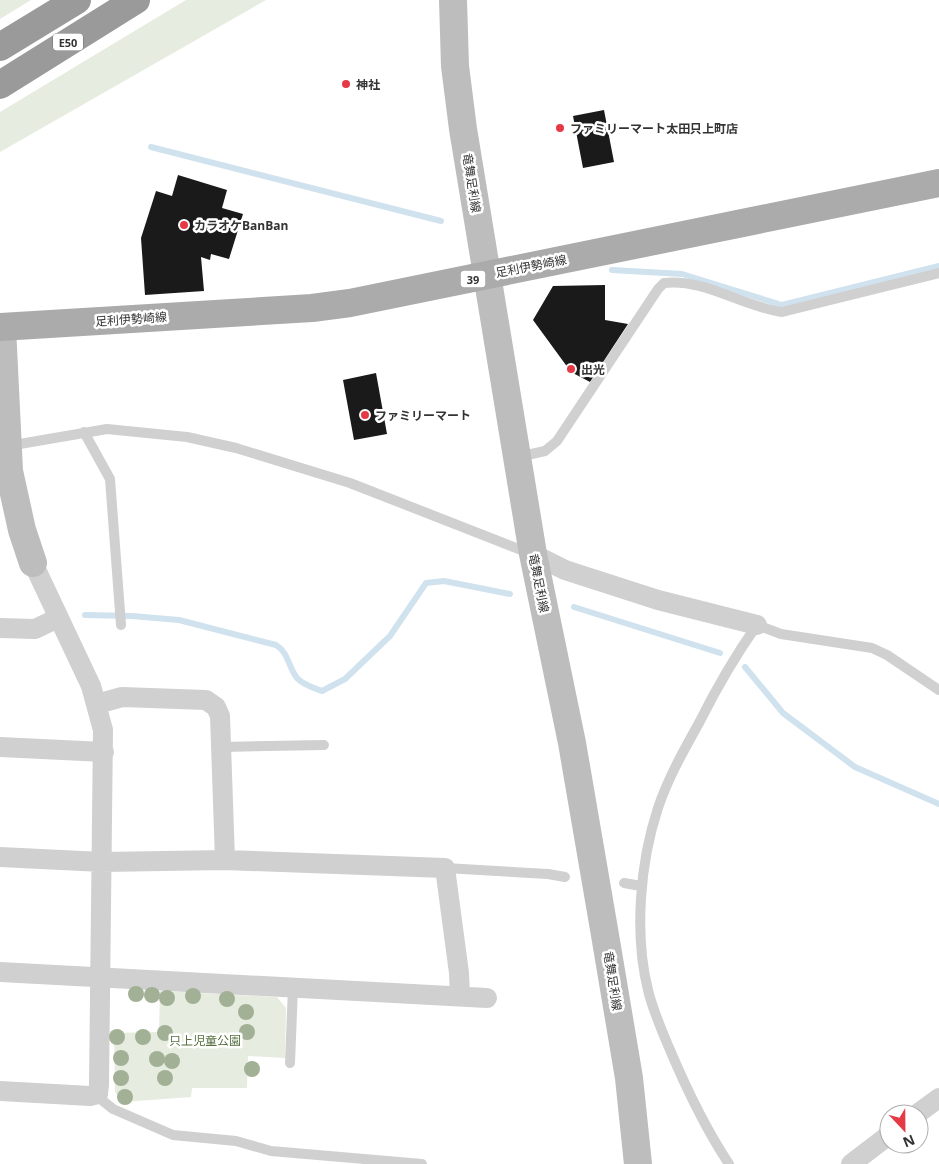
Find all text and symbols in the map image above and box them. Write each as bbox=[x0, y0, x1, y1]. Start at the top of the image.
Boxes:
road number: E50 bbox=[53, 34, 83, 51]
place label: 神社 bbox=[356, 76, 380, 93]
marker: 神社 bbox=[340, 78, 352, 90]
place label: ファミリーマート太田只上町店 bbox=[570, 120, 738, 137]
marker: ファミリーマート太田只上町店 bbox=[554, 122, 566, 134]
street label: 竜舞足利線 bbox=[459, 152, 485, 214]
place label: カラオケBanBan bbox=[194, 217, 288, 234]
marker: カラオケBanBan bbox=[178, 219, 190, 231]
street label: 足利伊勢崎線 bbox=[494, 251, 568, 281]
road number: 39 bbox=[460, 270, 486, 288]
street label: 足利伊勢崎線 bbox=[94, 308, 168, 330]
place label: 出光 bbox=[581, 361, 605, 378]
marker: 出光 bbox=[565, 363, 577, 375]
place label: ファミリーマート bbox=[375, 407, 471, 424]
marker: ファミリーマート bbox=[359, 409, 371, 421]
street label: 竜舞足利線 bbox=[525, 552, 553, 614]
street label: 竜舞足利線 bbox=[600, 950, 626, 1012]
park label: 只上児童公園 bbox=[169, 1032, 241, 1049]
north arrow bbox=[879, 1104, 929, 1154]
text: N bbox=[900, 1131, 918, 1152]

